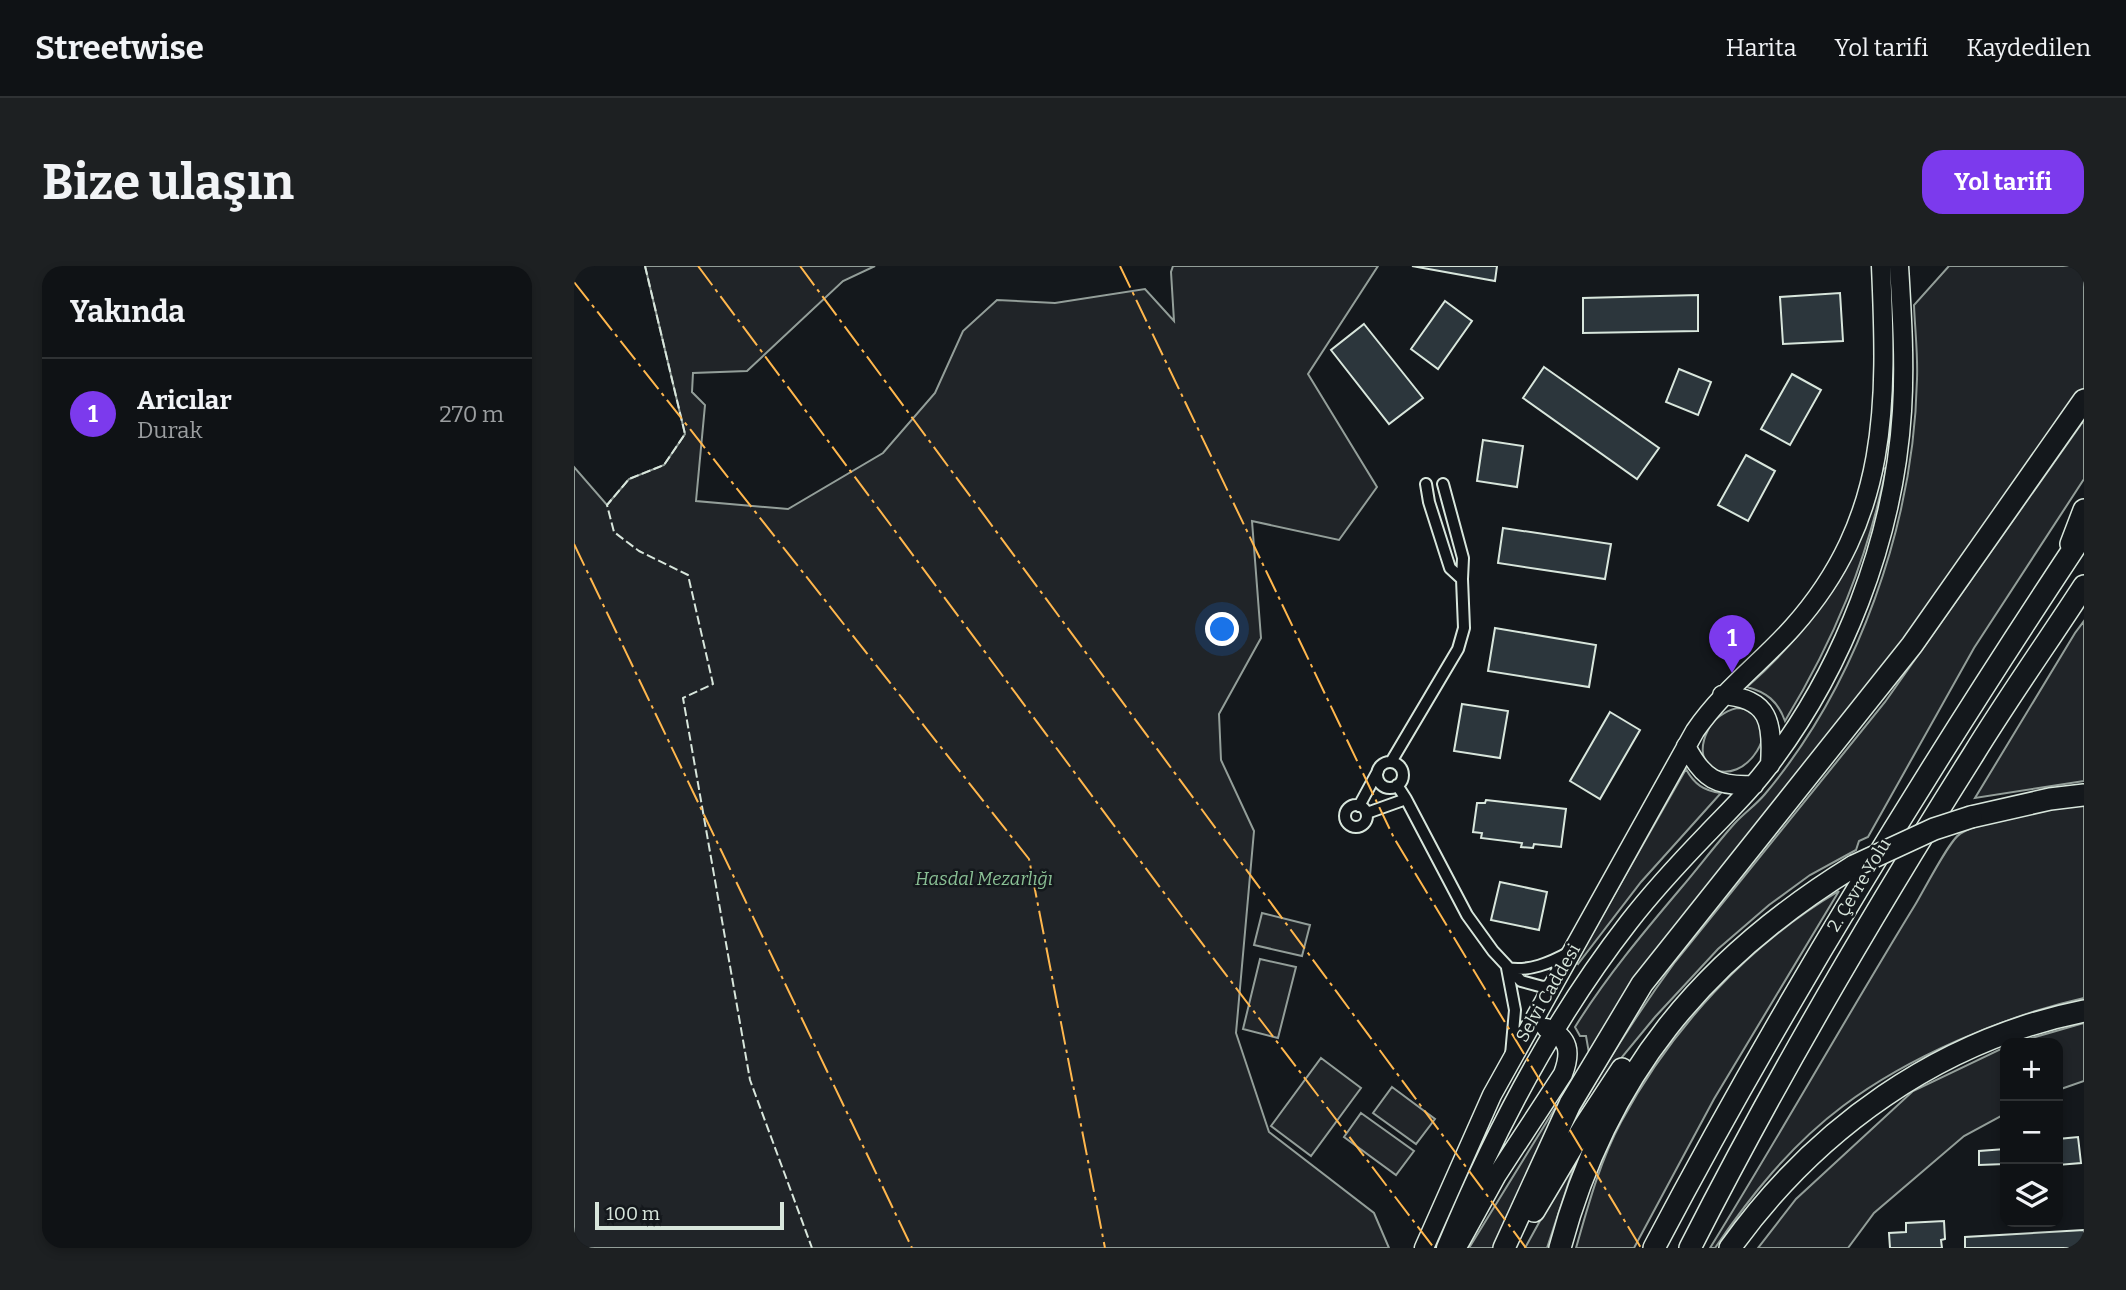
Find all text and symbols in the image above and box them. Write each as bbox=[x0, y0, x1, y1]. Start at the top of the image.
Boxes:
text: Streetwise bbox=[35, 28, 204, 68]
text: Harita bbox=[1726, 34, 1797, 62]
text: Yol tarifi bbox=[1835, 34, 1928, 62]
text: Kaydedilen bbox=[1966, 34, 2091, 62]
button: Yol tarifi bbox=[1922, 150, 2084, 214]
text: Bize ulaşın bbox=[42, 153, 294, 212]
text: Yakında bbox=[70, 294, 185, 330]
text: Aricılar bbox=[137, 385, 232, 416]
text: 1 bbox=[88, 400, 98, 428]
text: 270 m bbox=[439, 400, 504, 428]
text: Durak bbox=[137, 416, 203, 444]
your location bbox=[1205, 612, 1239, 646]
pin: 1 bbox=[1709, 615, 1755, 673]
street label: 2. Çevre Yolu bbox=[1823, 834, 1895, 936]
park label: Hasdal Mezarlığı bbox=[915, 868, 1053, 890]
street label: Selvi Caddesi bbox=[1511, 940, 1585, 1046]
map controls bbox=[2000, 1038, 2063, 1227]
button: + bbox=[2000, 1038, 2063, 1101]
button: − bbox=[2000, 1101, 2063, 1164]
button: layers bbox=[2000, 1164, 2063, 1227]
scale bar bbox=[595, 1199, 784, 1231]
text: 100 m bbox=[606, 1202, 660, 1225]

